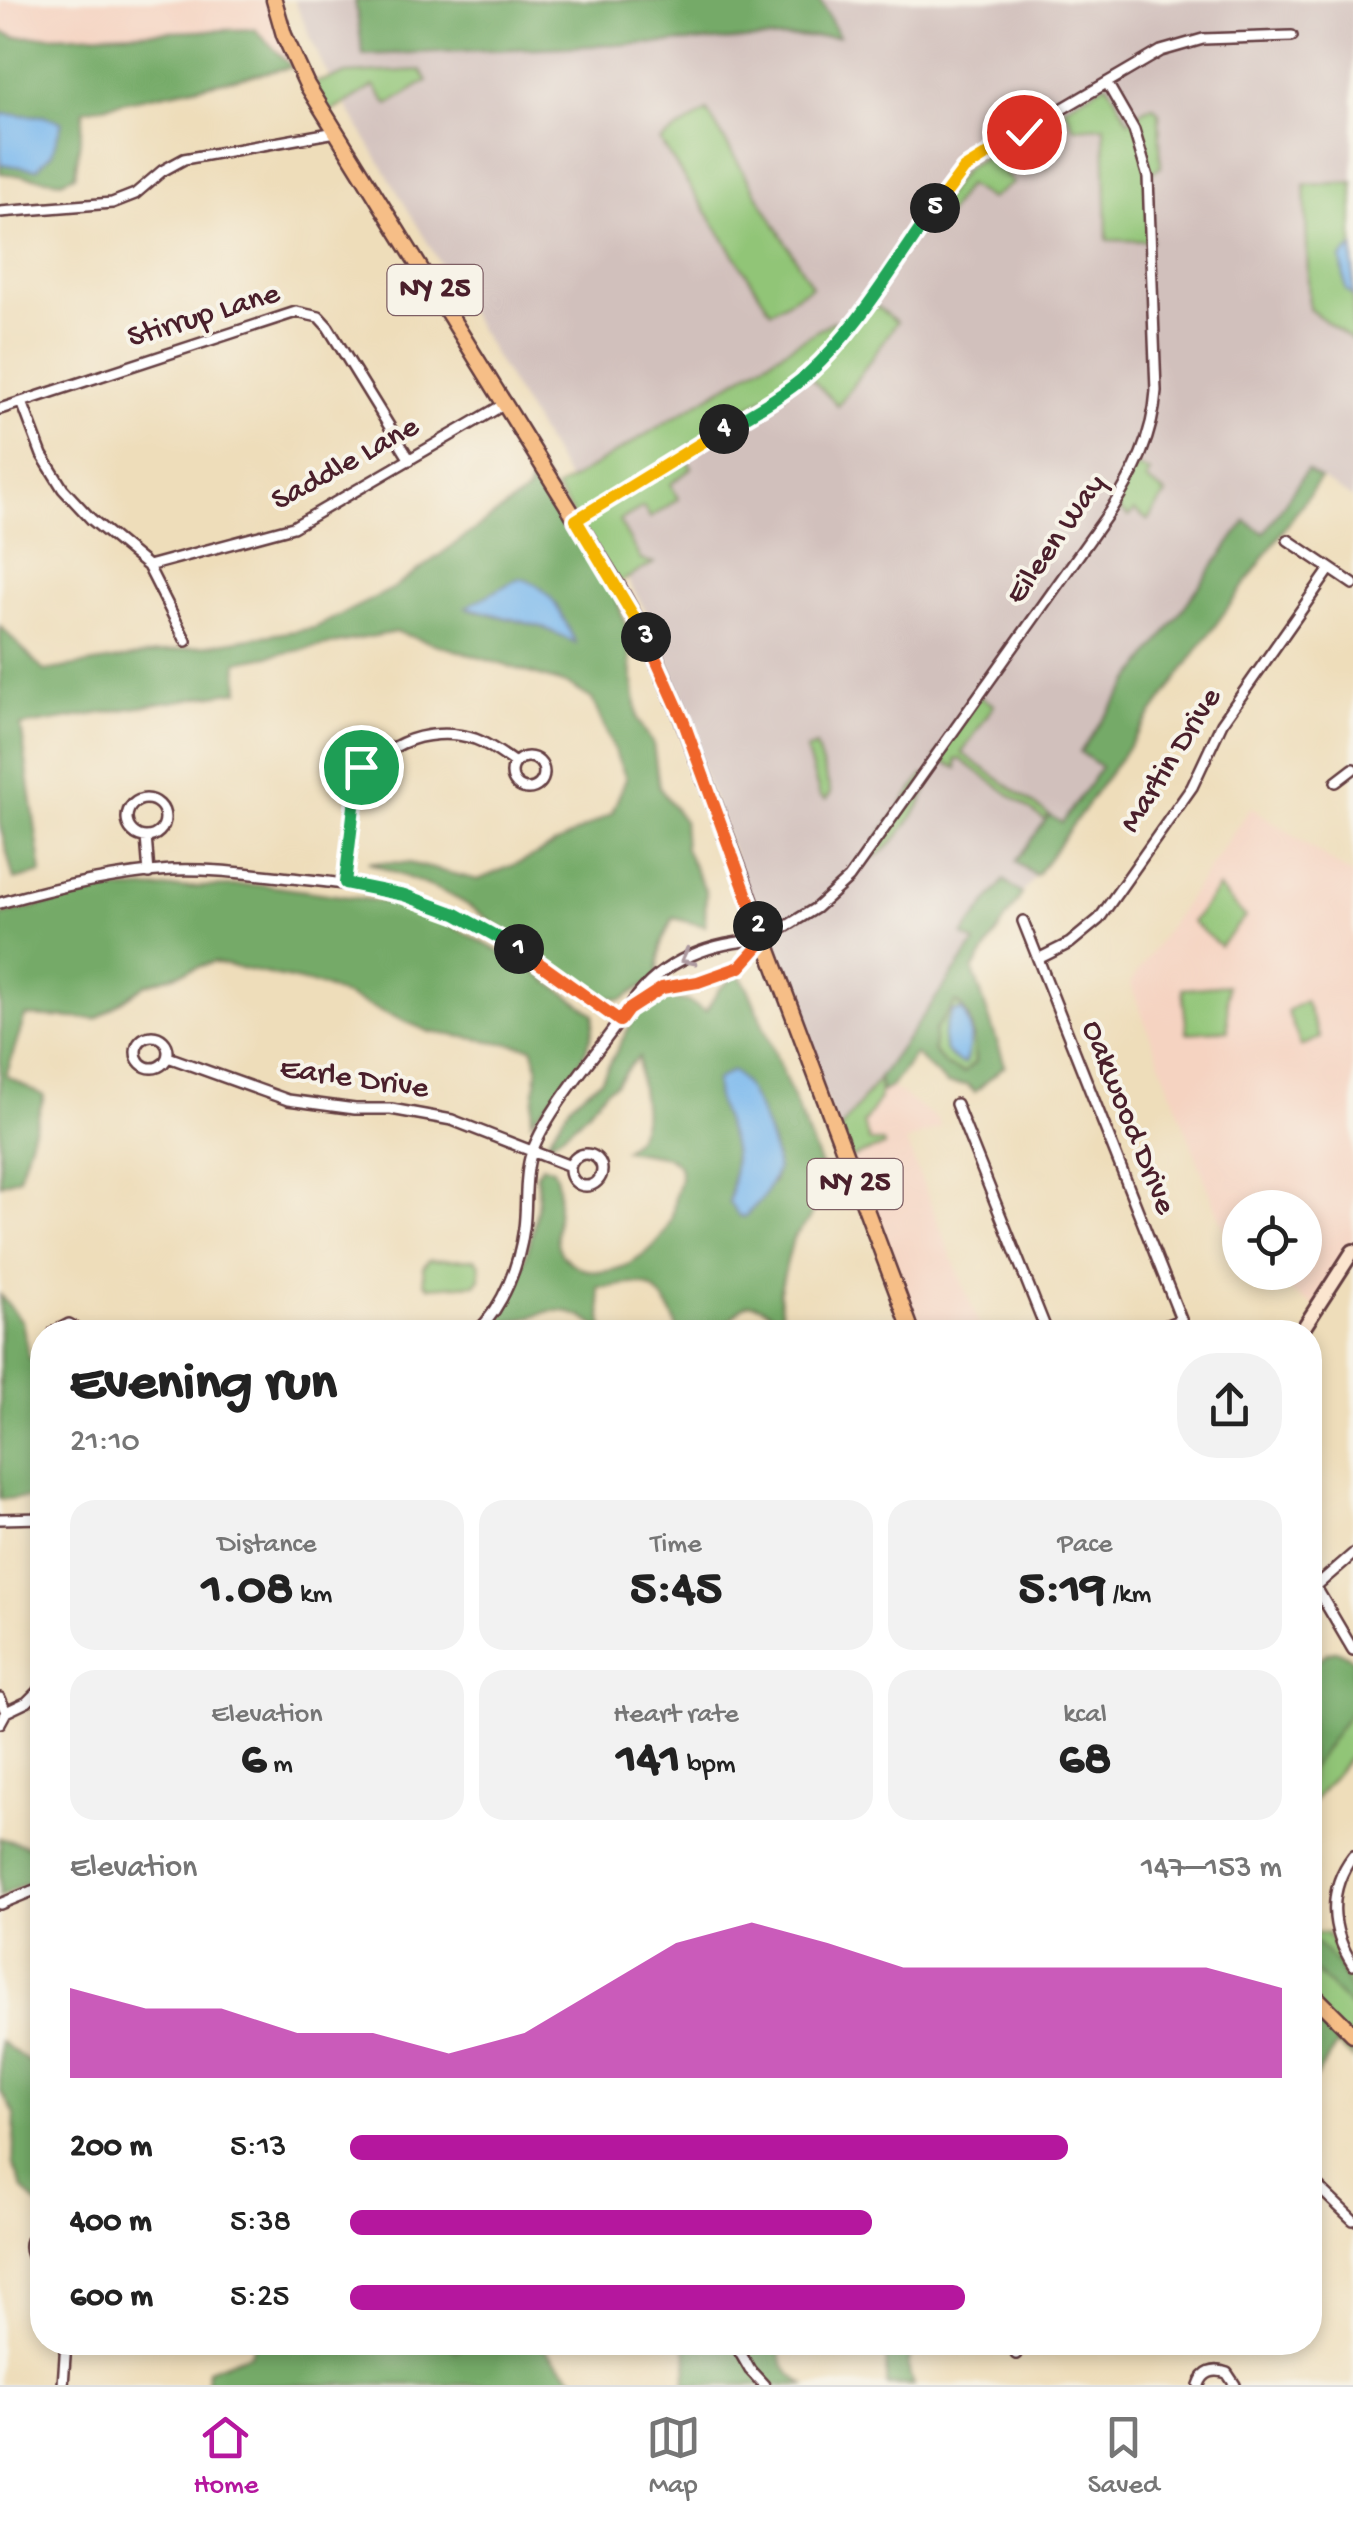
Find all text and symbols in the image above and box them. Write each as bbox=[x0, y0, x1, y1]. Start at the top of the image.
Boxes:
pin bbox=[982, 90, 1067, 175]
icon: check bbox=[997, 105, 1052, 160]
pin: 5 bbox=[910, 183, 960, 233]
text: 5 bbox=[928, 191, 942, 224]
road number: NY 25 bbox=[388, 265, 482, 315]
street label: Stirrup Lane bbox=[123, 276, 285, 358]
pin: 4 bbox=[699, 404, 749, 454]
street label: Saddle Lane bbox=[266, 409, 427, 521]
text: 4 bbox=[717, 412, 731, 445]
street label: Eileen Way bbox=[998, 467, 1116, 613]
pin: 3 bbox=[621, 612, 671, 662]
text: 3 bbox=[639, 620, 653, 653]
street label: Martin Drive bbox=[1112, 681, 1232, 841]
pin bbox=[319, 725, 404, 810]
icon: arrive bbox=[334, 740, 389, 795]
pin: 2 bbox=[733, 901, 783, 951]
text: 2 bbox=[751, 909, 765, 942]
pin: 1 bbox=[494, 924, 544, 974]
text: 1 bbox=[513, 932, 525, 965]
one-way arrow bbox=[680, 946, 698, 965]
street label: Oakwood Drive bbox=[1071, 1016, 1183, 1221]
street label: Earle Drive bbox=[277, 1051, 431, 1109]
road number: NY 25 bbox=[808, 1159, 902, 1209]
map controls bbox=[1222, 1190, 1322, 1290]
button: locate bbox=[1222, 1190, 1322, 1290]
button: share bbox=[1177, 1353, 1282, 1458]
text: Evening run bbox=[70, 1354, 337, 1418]
text: 21:10 bbox=[70, 1424, 140, 1462]
text: Distance bbox=[218, 1529, 316, 1562]
text: Time bbox=[650, 1529, 702, 1562]
text: Pace bbox=[1058, 1529, 1112, 1562]
text: 1.08 bbox=[202, 1562, 293, 1621]
text: 5:45 bbox=[630, 1562, 722, 1621]
text: 5:19 bbox=[1019, 1562, 1106, 1621]
text: km bbox=[293, 1579, 332, 1612]
text: /km bbox=[1106, 1579, 1151, 1612]
text: Elevation bbox=[211, 1699, 323, 1732]
text: Heart rate bbox=[613, 1699, 739, 1732]
text: kcal bbox=[1063, 1699, 1107, 1732]
text: 6 bbox=[241, 1732, 266, 1791]
text: 141 bbox=[616, 1732, 680, 1791]
text: 68 bbox=[1059, 1732, 1111, 1791]
text: m bbox=[266, 1749, 293, 1782]
text: bpm bbox=[680, 1749, 736, 1782]
text: Elevation bbox=[70, 1850, 197, 1888]
text: 147–153 m bbox=[1141, 1850, 1282, 1888]
text: 200 m bbox=[70, 2129, 152, 2167]
text: 5:13 bbox=[230, 2129, 286, 2167]
text: 400 m bbox=[70, 2204, 152, 2242]
text: 5:38 bbox=[230, 2204, 291, 2242]
text: 600 m bbox=[70, 2279, 153, 2317]
text: 5:25 bbox=[230, 2279, 289, 2317]
tab: Home bbox=[194, 2410, 258, 2503]
tab: Map bbox=[646, 2410, 701, 2503]
tab: Saved bbox=[1088, 2410, 1159, 2503]

